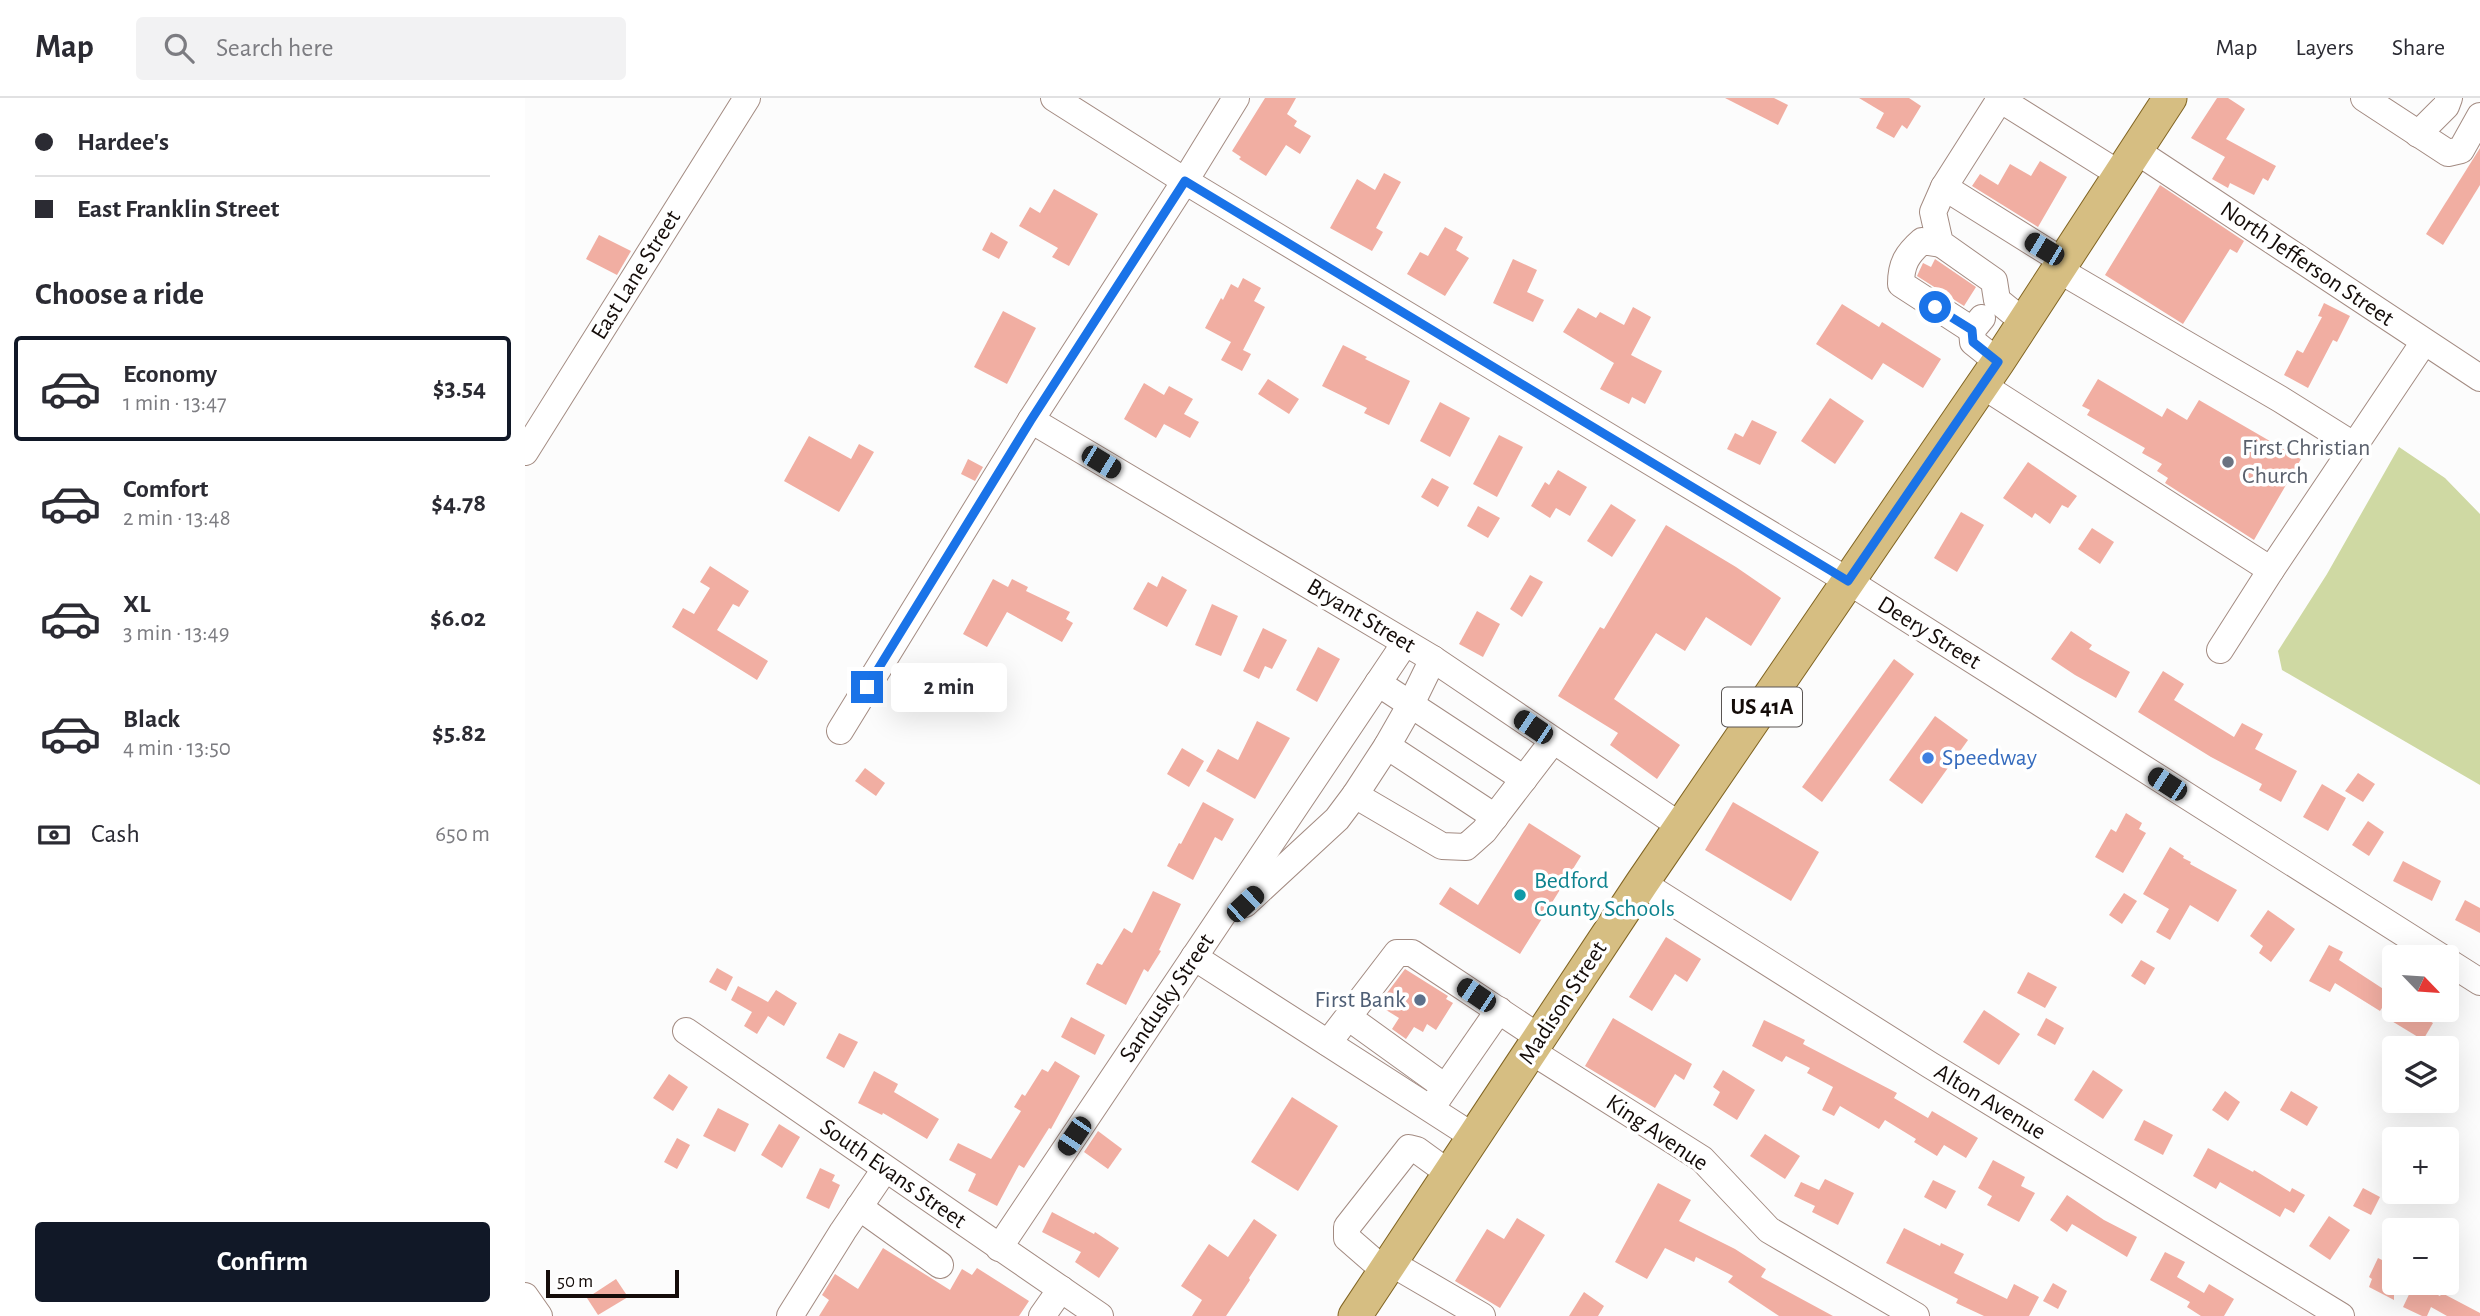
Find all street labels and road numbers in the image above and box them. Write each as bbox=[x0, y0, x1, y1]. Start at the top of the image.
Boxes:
street label: North Jefferson Street bbox=[2216, 197, 2398, 331]
street label: East Lane Street bbox=[587, 206, 685, 344]
street label: Bryant Street bbox=[1303, 574, 1420, 658]
street label: Deery Street bbox=[1873, 592, 1985, 674]
road number: US 41A bbox=[1722, 688, 1802, 726]
street label: Sandusky Street bbox=[1115, 929, 1219, 1067]
street label: Madison Street bbox=[1514, 937, 1612, 1069]
street label: Alton Avenue bbox=[1930, 1060, 2050, 1144]
street label: King Avenue bbox=[1602, 1090, 1712, 1176]
street label: South Evans Street bbox=[816, 1115, 971, 1233]

